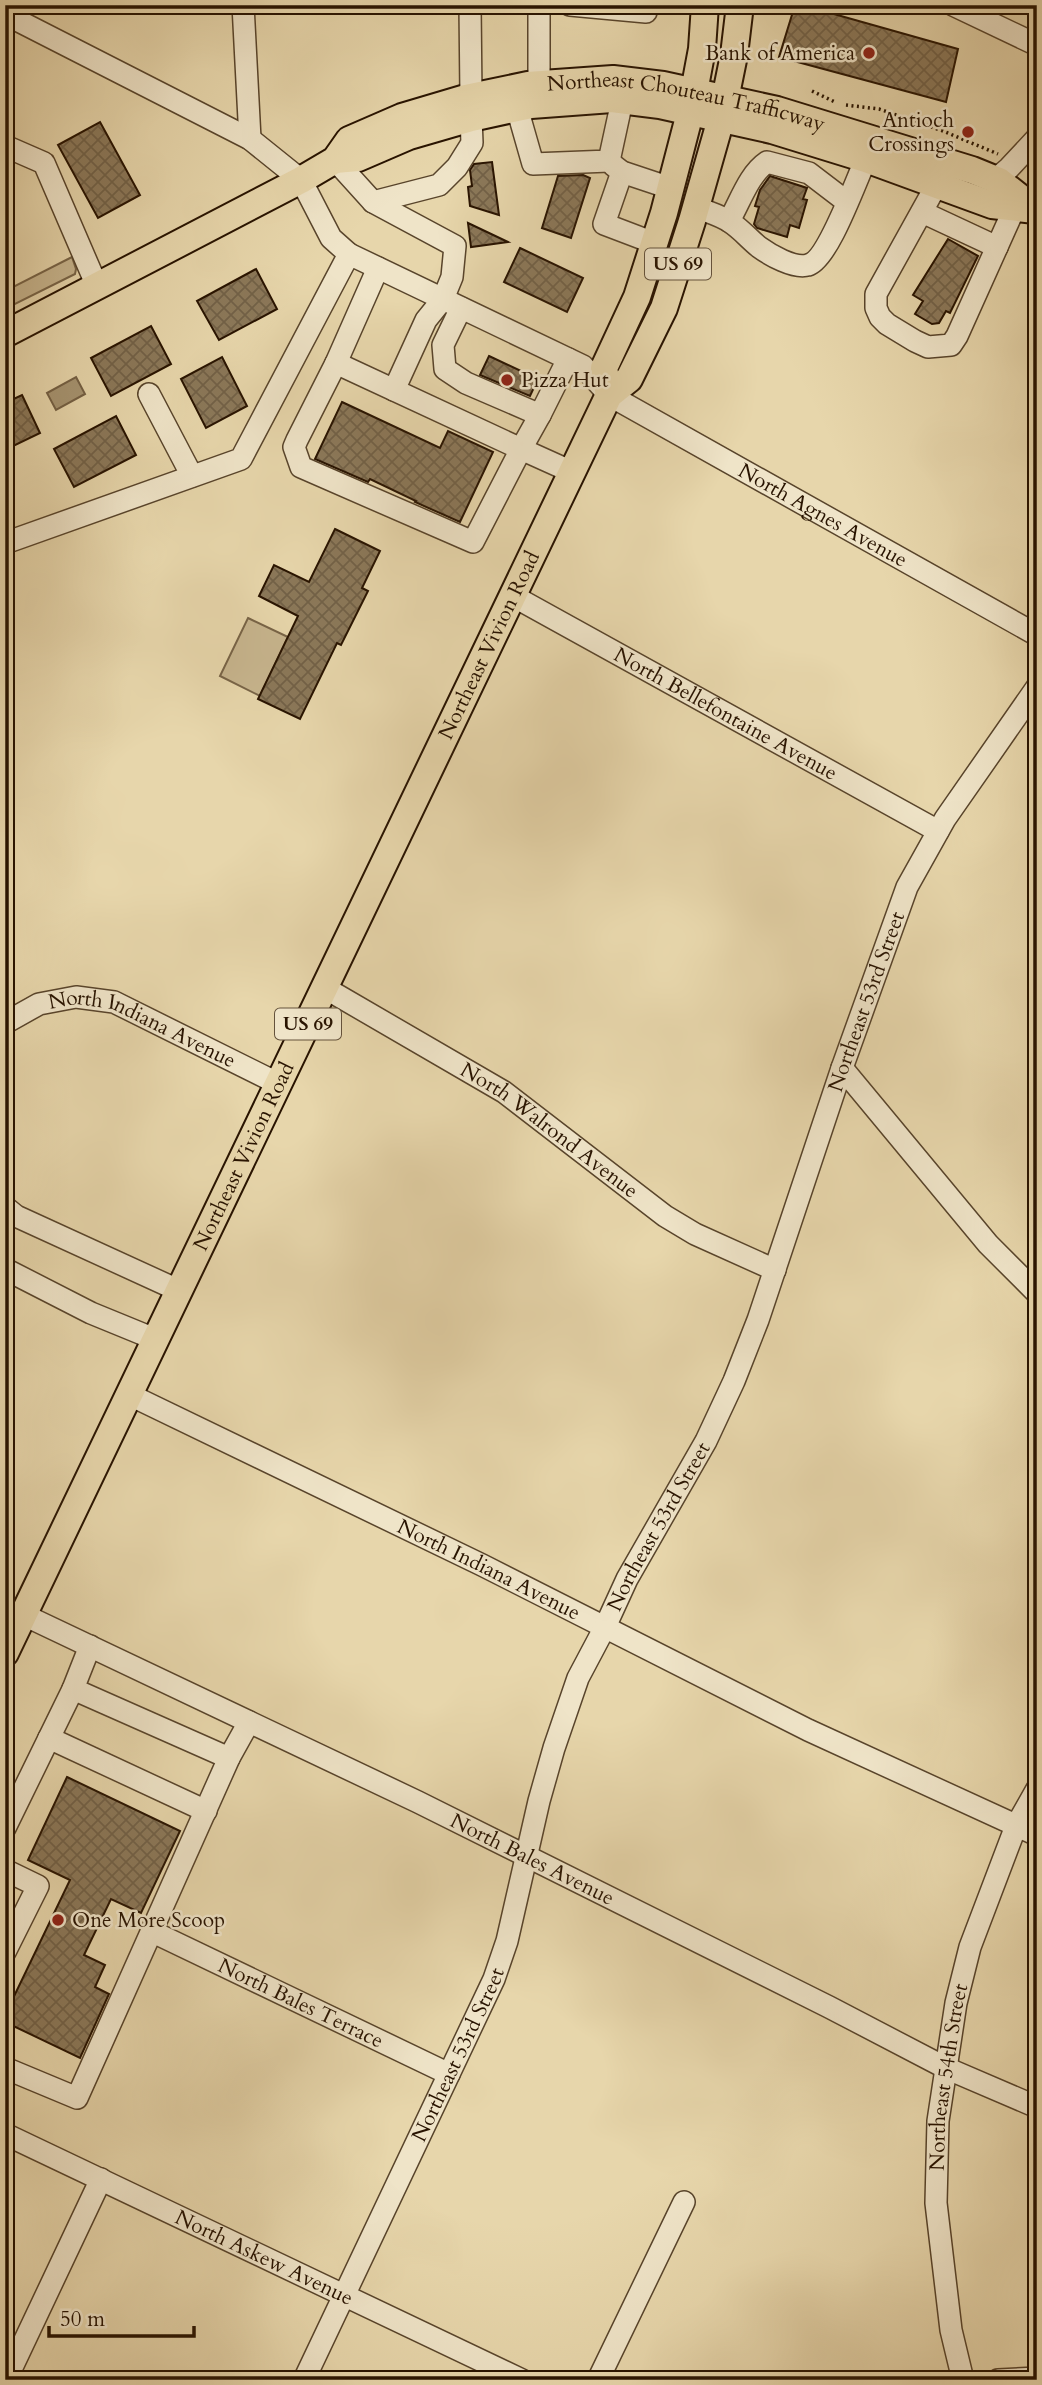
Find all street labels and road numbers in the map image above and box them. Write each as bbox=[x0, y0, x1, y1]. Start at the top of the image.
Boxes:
street label: Northeast Chouteau Trafficway bbox=[546, 64, 829, 138]
road number: US 69 bbox=[645, 248, 711, 280]
street label: North Agnes Avenue bbox=[733, 456, 913, 574]
street label: Northeast Vivion Road bbox=[431, 546, 547, 744]
street label: North Bellefontaine Avenue bbox=[609, 640, 843, 787]
street label: Northeast 53rd Street bbox=[821, 907, 912, 1096]
street label: North Indiana Avenue bbox=[46, 983, 241, 1075]
road number: US 69 bbox=[275, 1008, 341, 1040]
street label: North Walrond Avenue bbox=[455, 1055, 644, 1205]
street label: Northeast Vivion Road bbox=[186, 1057, 301, 1255]
street label: Northeast 53rd Street bbox=[600, 1436, 717, 1616]
street label: North Indiana Avenue bbox=[393, 1512, 585, 1627]
street label: North Bales Avenue bbox=[445, 1806, 619, 1912]
street label: North Bales Terrace bbox=[213, 1951, 388, 2055]
street label: Northeast 53rd Street bbox=[404, 1963, 511, 2147]
street label: Northeast 54th Street bbox=[922, 1980, 975, 2171]
street label: North Askew Avenue bbox=[170, 2203, 358, 2312]

